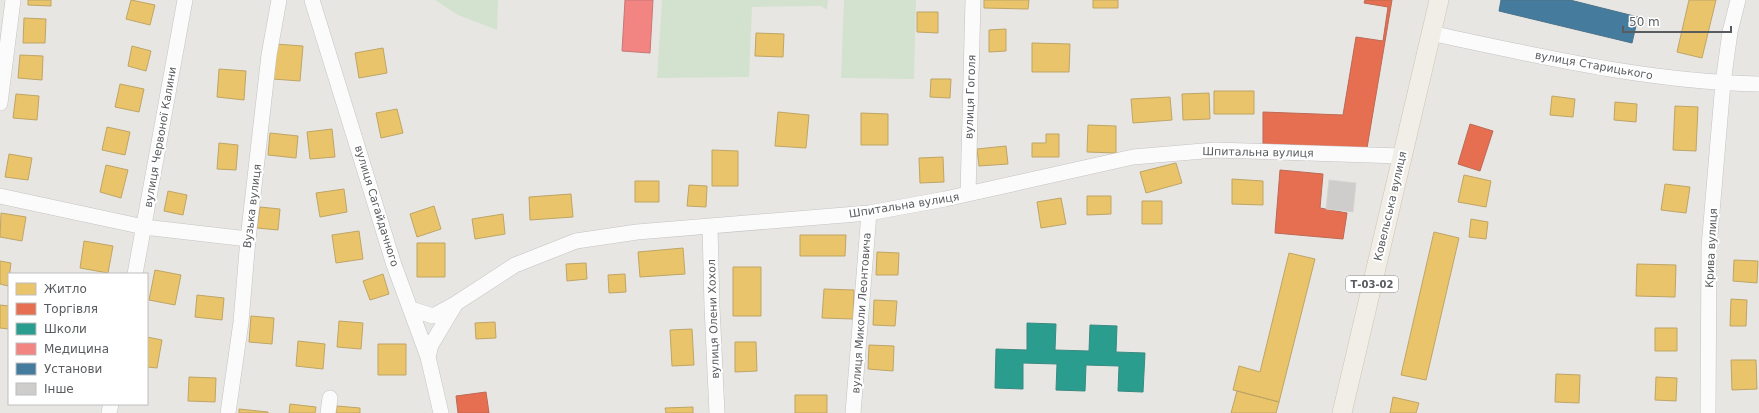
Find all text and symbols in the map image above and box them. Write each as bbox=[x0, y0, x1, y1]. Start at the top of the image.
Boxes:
scale bar bbox=[1623, 8, 1731, 34]
text: 50 m bbox=[1629, 15, 1660, 29]
street label: вулиця Старицького bbox=[1534, 49, 1654, 82]
street label: вулиця Гоголя bbox=[963, 55, 978, 139]
street label: вулиця Червоної Калини bbox=[142, 66, 179, 209]
street label: вулиця Сагайдачного bbox=[352, 144, 401, 269]
street label: Шпитальна вулиця bbox=[1202, 145, 1314, 160]
street label: Ковельська вулиця bbox=[1372, 150, 1409, 262]
street label: Вузька вулиця bbox=[241, 163, 264, 249]
street label: Шпитальна вулиця bbox=[848, 190, 960, 221]
street label: Крива вулиця bbox=[1703, 208, 1720, 288]
street label: вулиця Миколи Леонтовича bbox=[849, 232, 874, 394]
street label: вулиця Олени Хохол bbox=[705, 259, 722, 379]
legend bbox=[8, 273, 148, 405]
road number: Т-03-02 bbox=[1346, 276, 1398, 292]
text: Житло bbox=[44, 282, 87, 296]
text: Торгівля bbox=[43, 302, 98, 316]
text: Школи bbox=[44, 322, 87, 336]
text: Медицина bbox=[44, 342, 109, 356]
text: Установи bbox=[44, 362, 102, 376]
text: Інше bbox=[44, 382, 74, 396]

